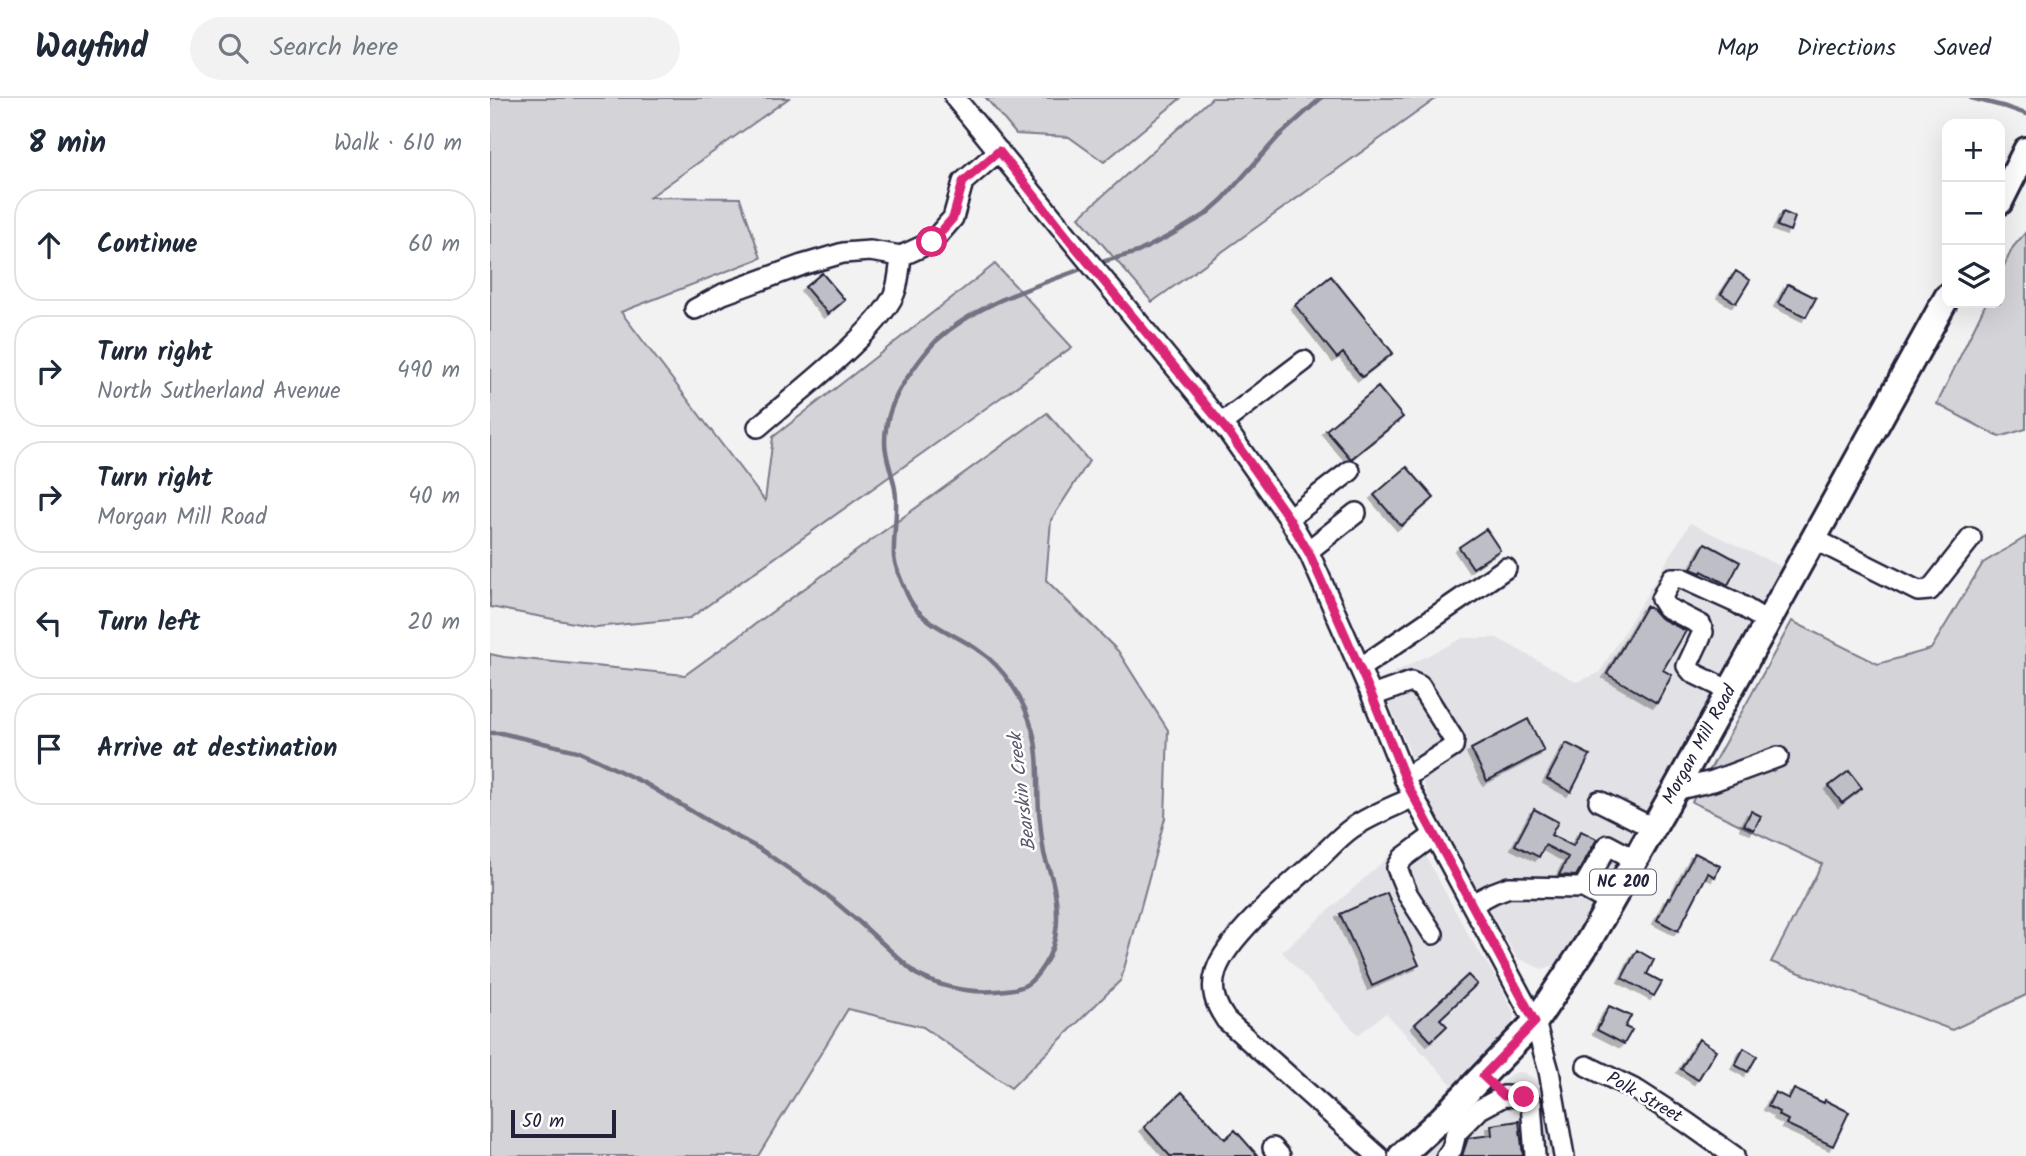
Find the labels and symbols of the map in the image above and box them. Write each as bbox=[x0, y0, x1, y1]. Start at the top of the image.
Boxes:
route start bbox=[916, 226, 947, 257]
street label: Morgan Mill Road bbox=[1655, 679, 1745, 810]
water label: Bearskin Creek bbox=[1000, 728, 1045, 853]
road number: NC 200 bbox=[1590, 870, 1656, 894]
street label: Polk Street bbox=[1601, 1065, 1688, 1132]
route end bbox=[1508, 1081, 1539, 1112]
scale bar bbox=[511, 1107, 616, 1139]

